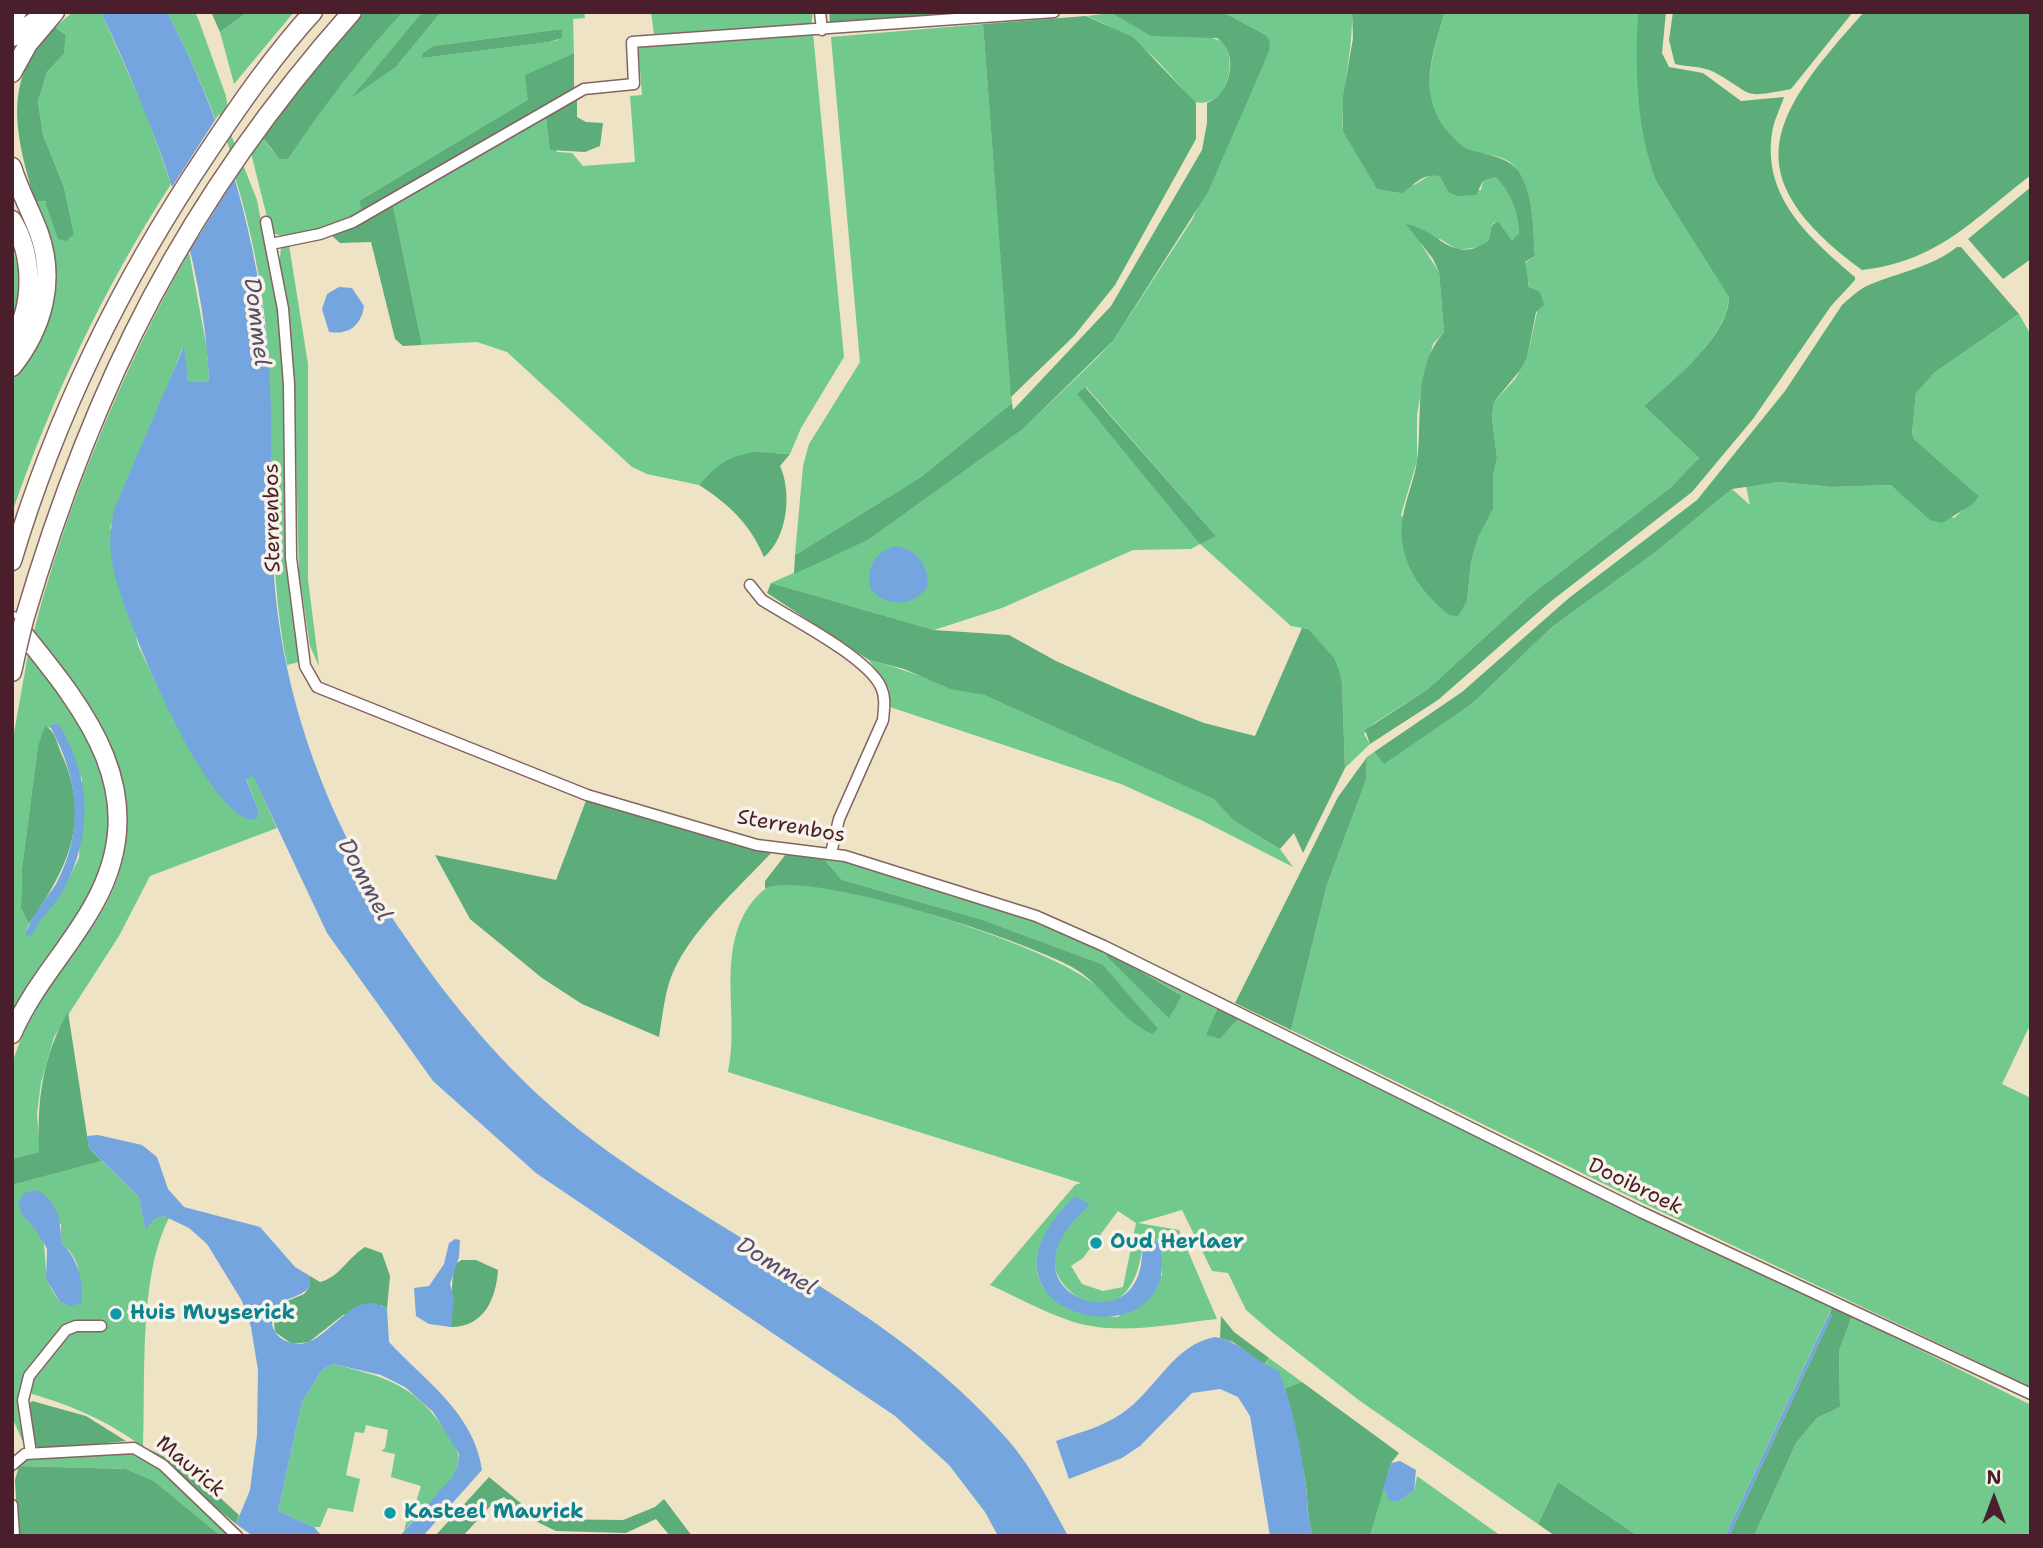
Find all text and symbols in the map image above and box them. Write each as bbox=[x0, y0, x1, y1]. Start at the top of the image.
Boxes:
water label: Dommel bbox=[237, 276, 275, 368]
street label: Sterrenbos bbox=[259, 463, 287, 573]
street label: Sterrenbos bbox=[735, 805, 847, 849]
water label: Dommel bbox=[331, 834, 397, 926]
street label: Dooibroek bbox=[1584, 1153, 1686, 1221]
place label: Oud Herlaer bbox=[1110, 1230, 1244, 1256]
water label: Dommel bbox=[731, 1232, 821, 1302]
marker: Oud Herlaer bbox=[1088, 1235, 1104, 1251]
place label: Huis Muyserick bbox=[130, 1301, 295, 1327]
marker: Huis Muyserick bbox=[108, 1306, 124, 1322]
street label: Maurick bbox=[150, 1431, 230, 1503]
north arrow bbox=[1959, 1464, 2029, 1534]
text: N bbox=[1986, 1465, 2002, 1490]
place label: Kasteel Maurick bbox=[404, 1500, 584, 1526]
marker: Kasteel Maurick bbox=[382, 1505, 398, 1521]

